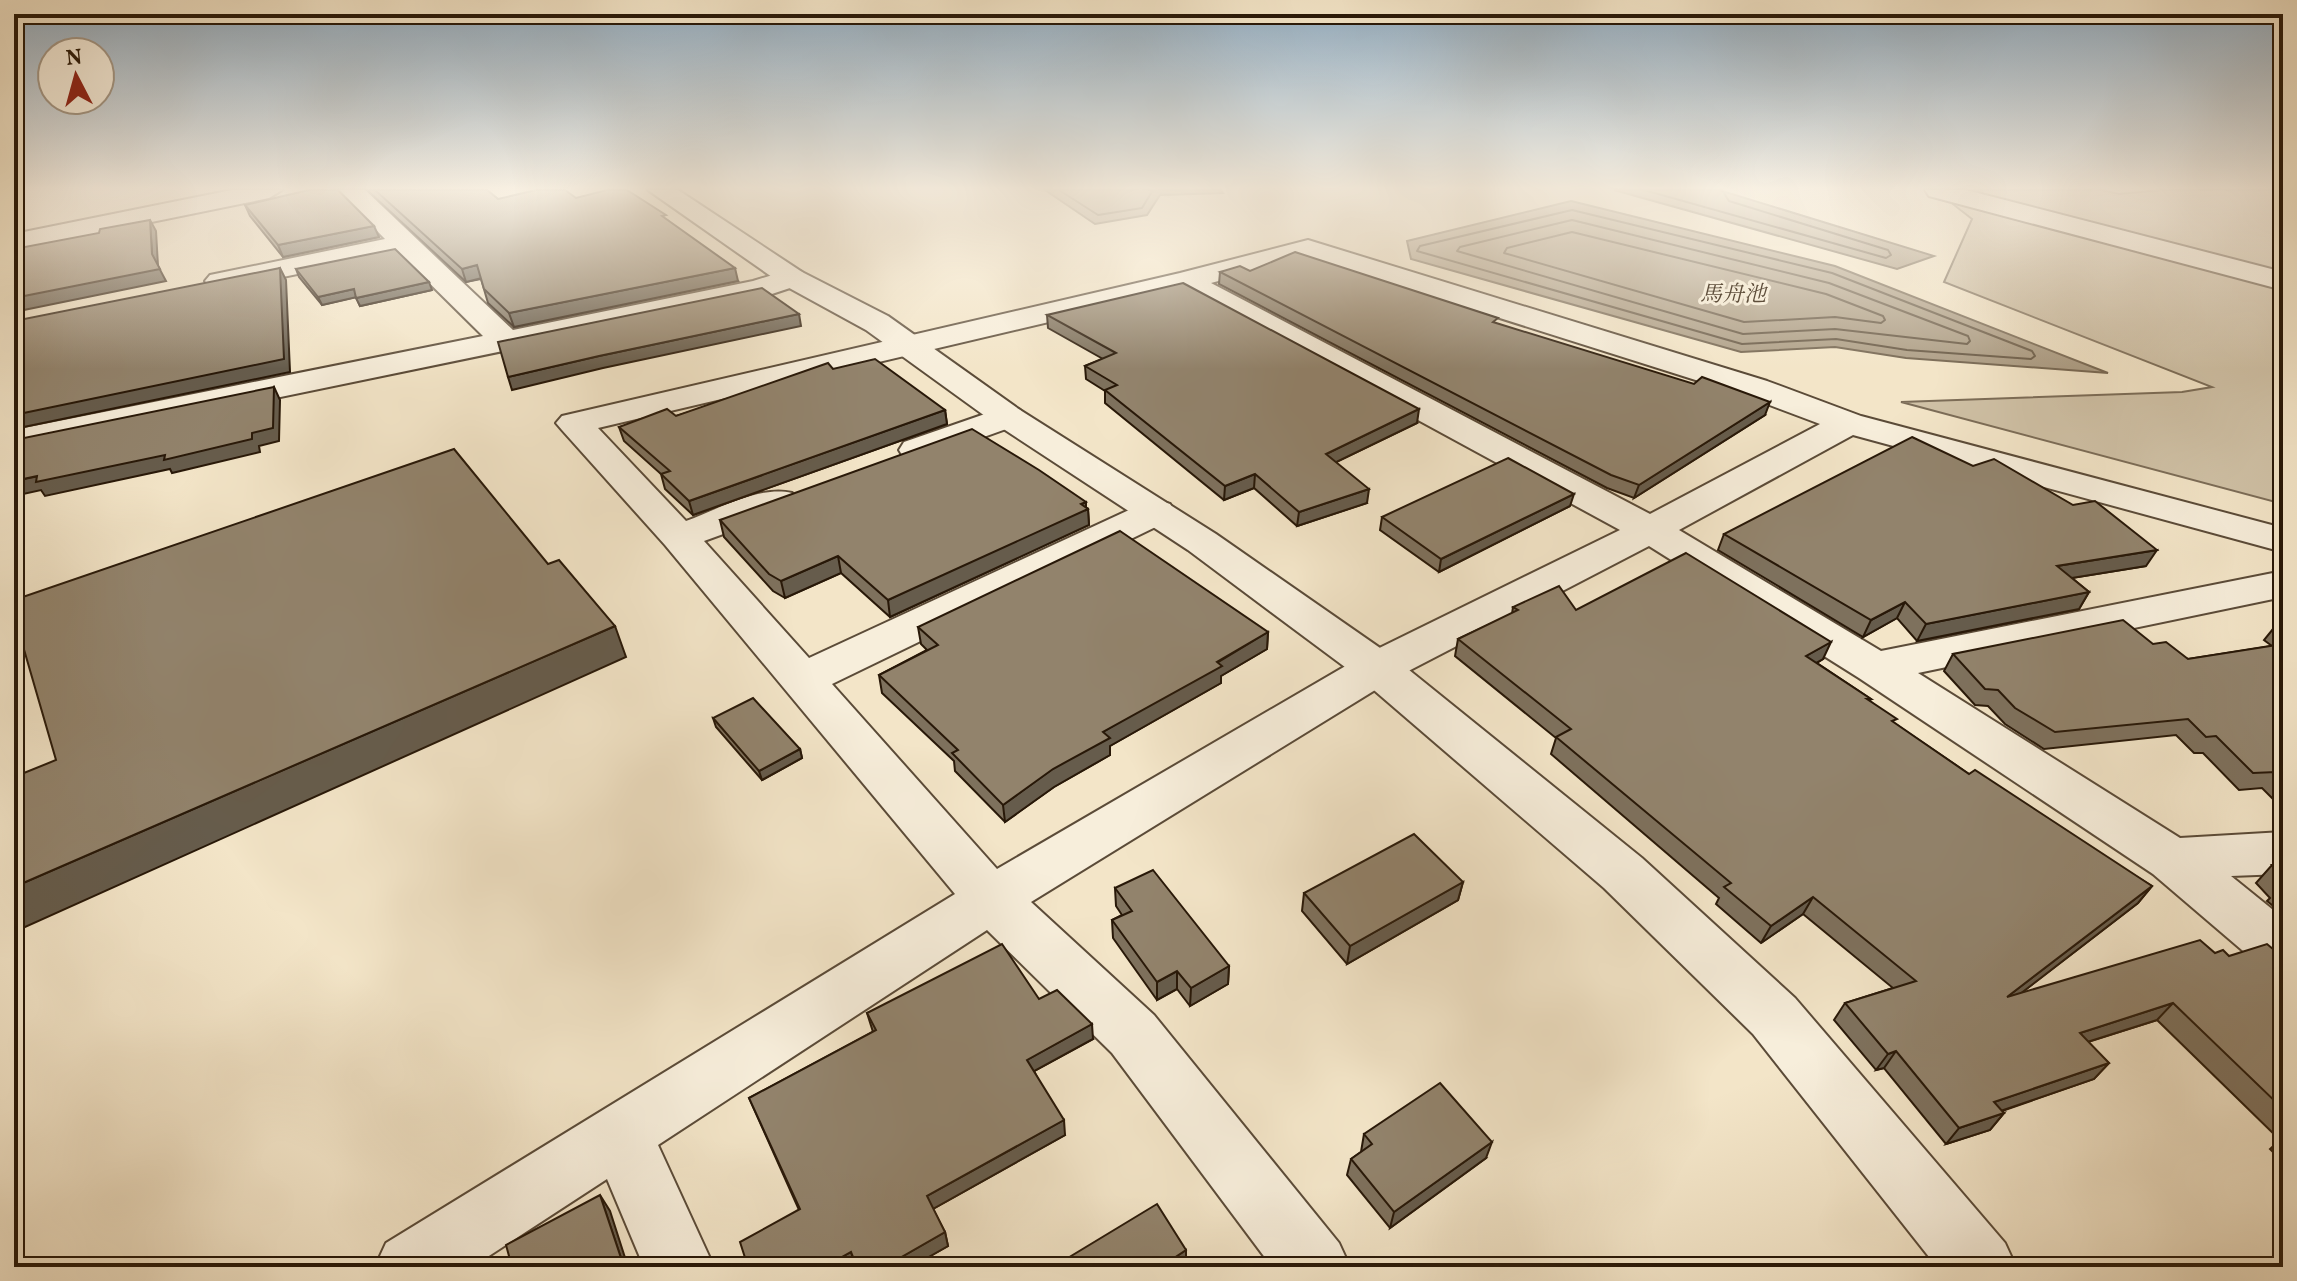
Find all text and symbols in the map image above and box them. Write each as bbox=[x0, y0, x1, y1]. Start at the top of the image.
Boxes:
north arrow bbox=[36, 36, 116, 116]
text: N bbox=[65, 42, 84, 75]
water label: 馬舟池 bbox=[1700, 280, 1769, 311]

